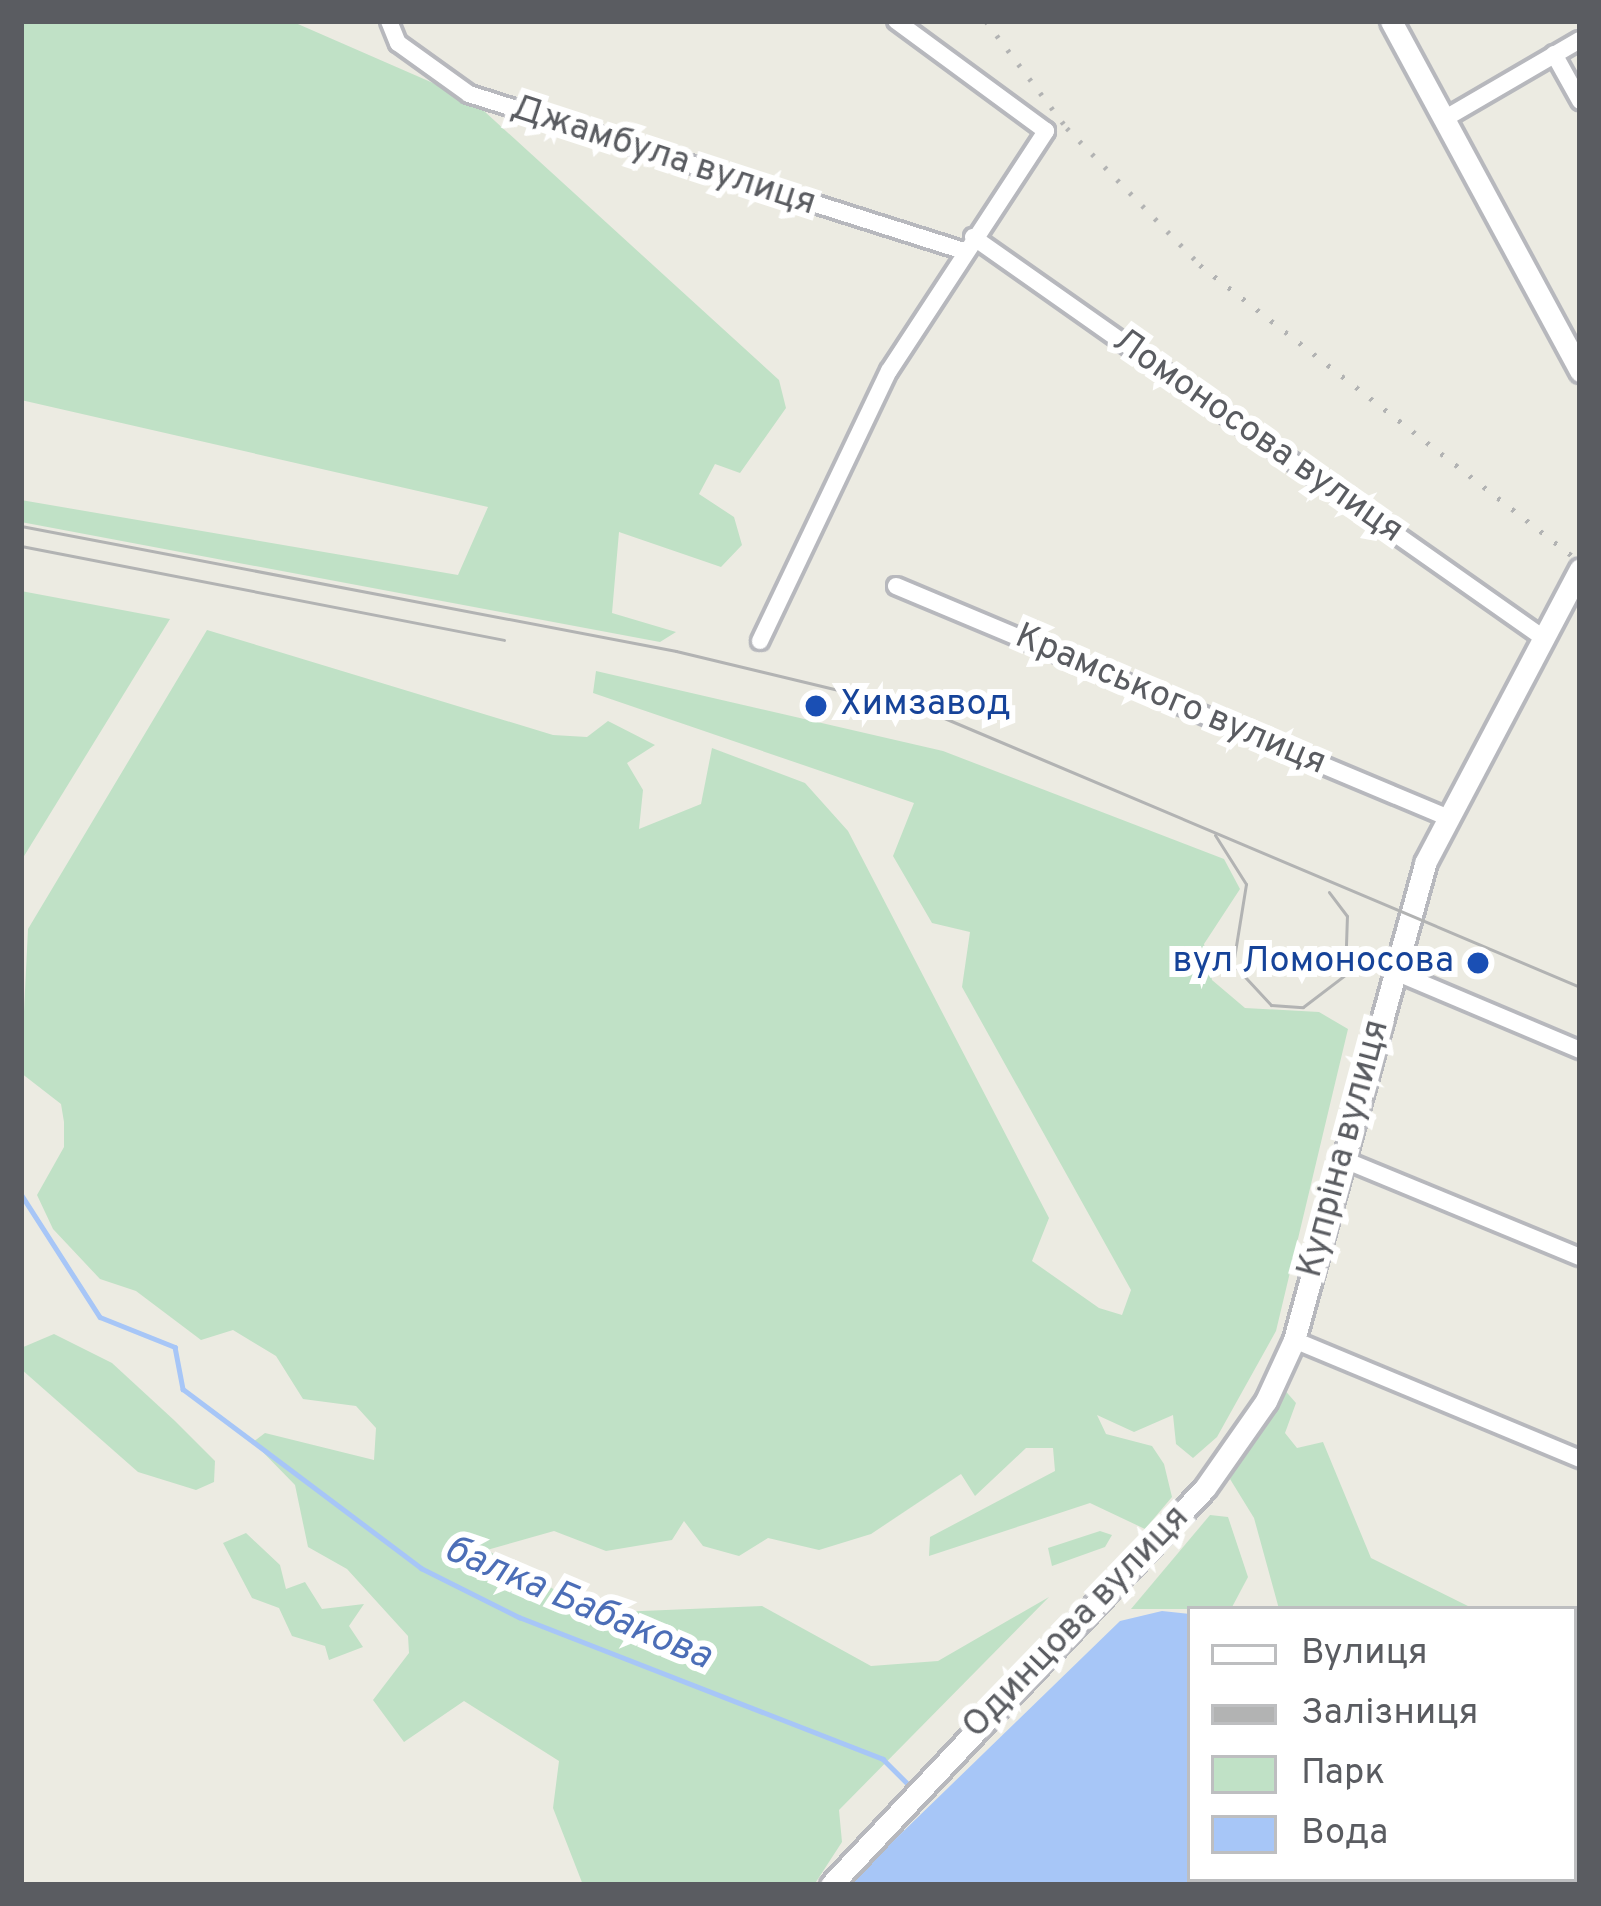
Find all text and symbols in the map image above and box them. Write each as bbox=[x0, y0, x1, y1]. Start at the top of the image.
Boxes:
street label: Джамбула вулиця bbox=[505, 87, 821, 227]
street label: Ломоносова вулиця bbox=[1103, 320, 1411, 554]
street label: Крамського вулиця bbox=[1008, 616, 1332, 786]
place label: Химзавод bbox=[840, 684, 1011, 728]
marker: Химзавод bbox=[803, 693, 829, 719]
place label: вул Ломоносова bbox=[1172, 941, 1454, 985]
marker: вул Ломоносова bbox=[1465, 950, 1491, 976]
street label: Купріна вулиця bbox=[1290, 1015, 1400, 1283]
street label: Одинцова вулиця bbox=[955, 1497, 1199, 1749]
water label: балка Бабакова bbox=[436, 1528, 718, 1682]
legend bbox=[1187, 1606, 1577, 1882]
text: Вулиця bbox=[1301, 1631, 1428, 1677]
text: Залізниця bbox=[1301, 1691, 1478, 1737]
text: Парк bbox=[1301, 1751, 1385, 1797]
text: Вода bbox=[1301, 1811, 1388, 1857]

